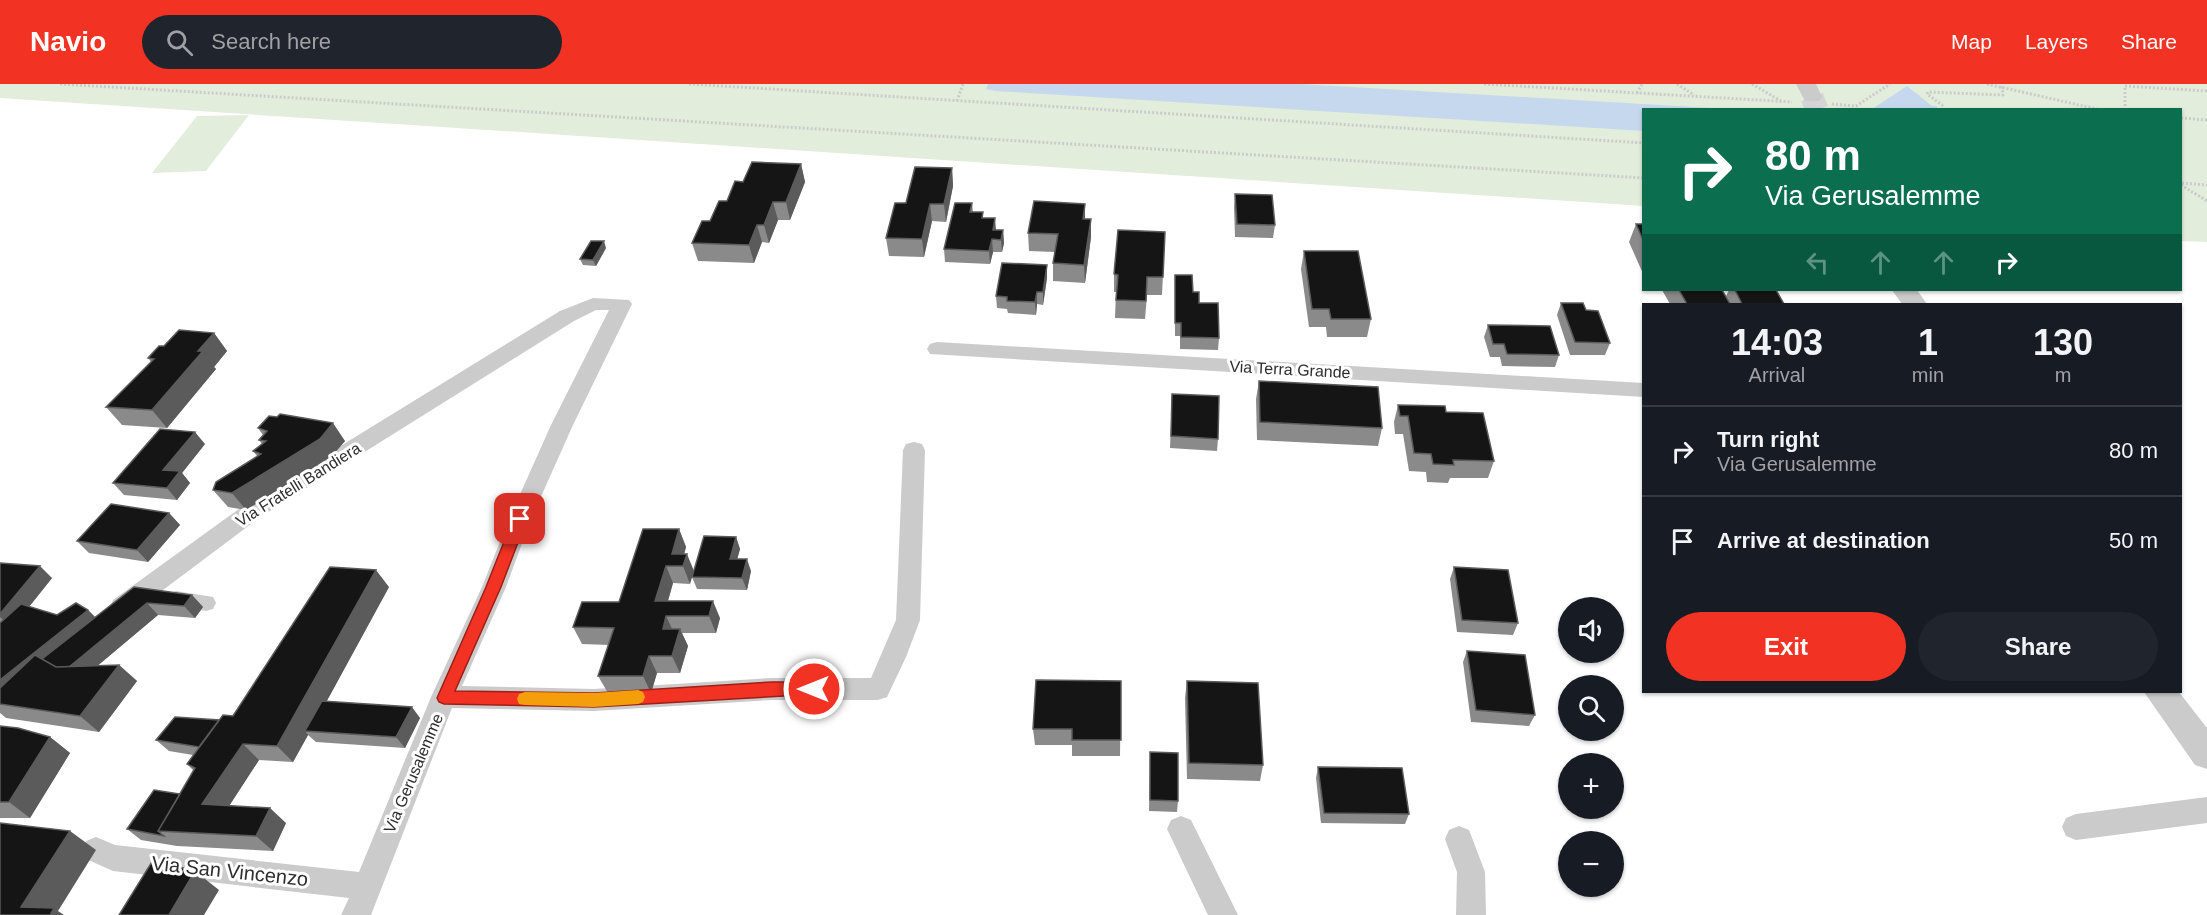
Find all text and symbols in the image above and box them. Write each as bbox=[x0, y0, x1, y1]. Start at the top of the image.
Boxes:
search box bbox=[142, 15, 562, 69]
text: Navio bbox=[30, 26, 106, 57]
icon: search bbox=[163, 26, 196, 59]
text: Search here bbox=[211, 29, 331, 54]
text: Map bbox=[1951, 30, 1992, 53]
text: Layers bbox=[2025, 30, 2088, 53]
text: Share bbox=[2121, 30, 2177, 53]
icon: right bbox=[1666, 132, 1744, 210]
text: 80 m bbox=[1765, 132, 1861, 179]
text: Via Gerusalemme bbox=[1765, 181, 1981, 211]
icon: left bbox=[1801, 246, 1834, 279]
icon: ahead bbox=[1864, 246, 1897, 279]
icon: ahead bbox=[1927, 246, 1960, 279]
icon: right bbox=[1990, 246, 2023, 279]
text: 14:03 bbox=[1731, 322, 1823, 363]
text: 1 bbox=[1918, 322, 1938, 363]
text: 130 bbox=[2033, 322, 2093, 363]
street label: Via Terra Grande bbox=[1229, 358, 1351, 381]
text: Arrival bbox=[1749, 364, 1805, 386]
text: min bbox=[1912, 364, 1944, 386]
text: m bbox=[2055, 364, 2071, 386]
text: Turn right bbox=[1717, 427, 1819, 452]
icon: right bbox=[1666, 435, 1699, 468]
text: 80 m bbox=[2109, 438, 2158, 463]
street label: Via Fratelli Bandiera bbox=[233, 439, 364, 530]
text: Via Gerusalemme bbox=[1717, 453, 1877, 475]
pin bbox=[494, 493, 545, 544]
icon: arrive bbox=[503, 502, 536, 535]
icon: arrive bbox=[1666, 525, 1699, 558]
text: Arrive at destination bbox=[1717, 528, 1930, 553]
text: 50 m bbox=[2109, 528, 2158, 553]
map controls bbox=[1558, 597, 1624, 897]
button: sound bbox=[1558, 597, 1624, 663]
button: Exit bbox=[1666, 612, 1906, 681]
button: Share bbox=[1918, 612, 2158, 681]
position arrow bbox=[782, 657, 846, 721]
button: search bbox=[1558, 675, 1624, 741]
street label: Via Gerusalemme bbox=[381, 711, 446, 835]
button: + bbox=[1558, 753, 1624, 819]
button: − bbox=[1558, 831, 1624, 897]
street label: Via San Vincenzo bbox=[151, 852, 309, 890]

